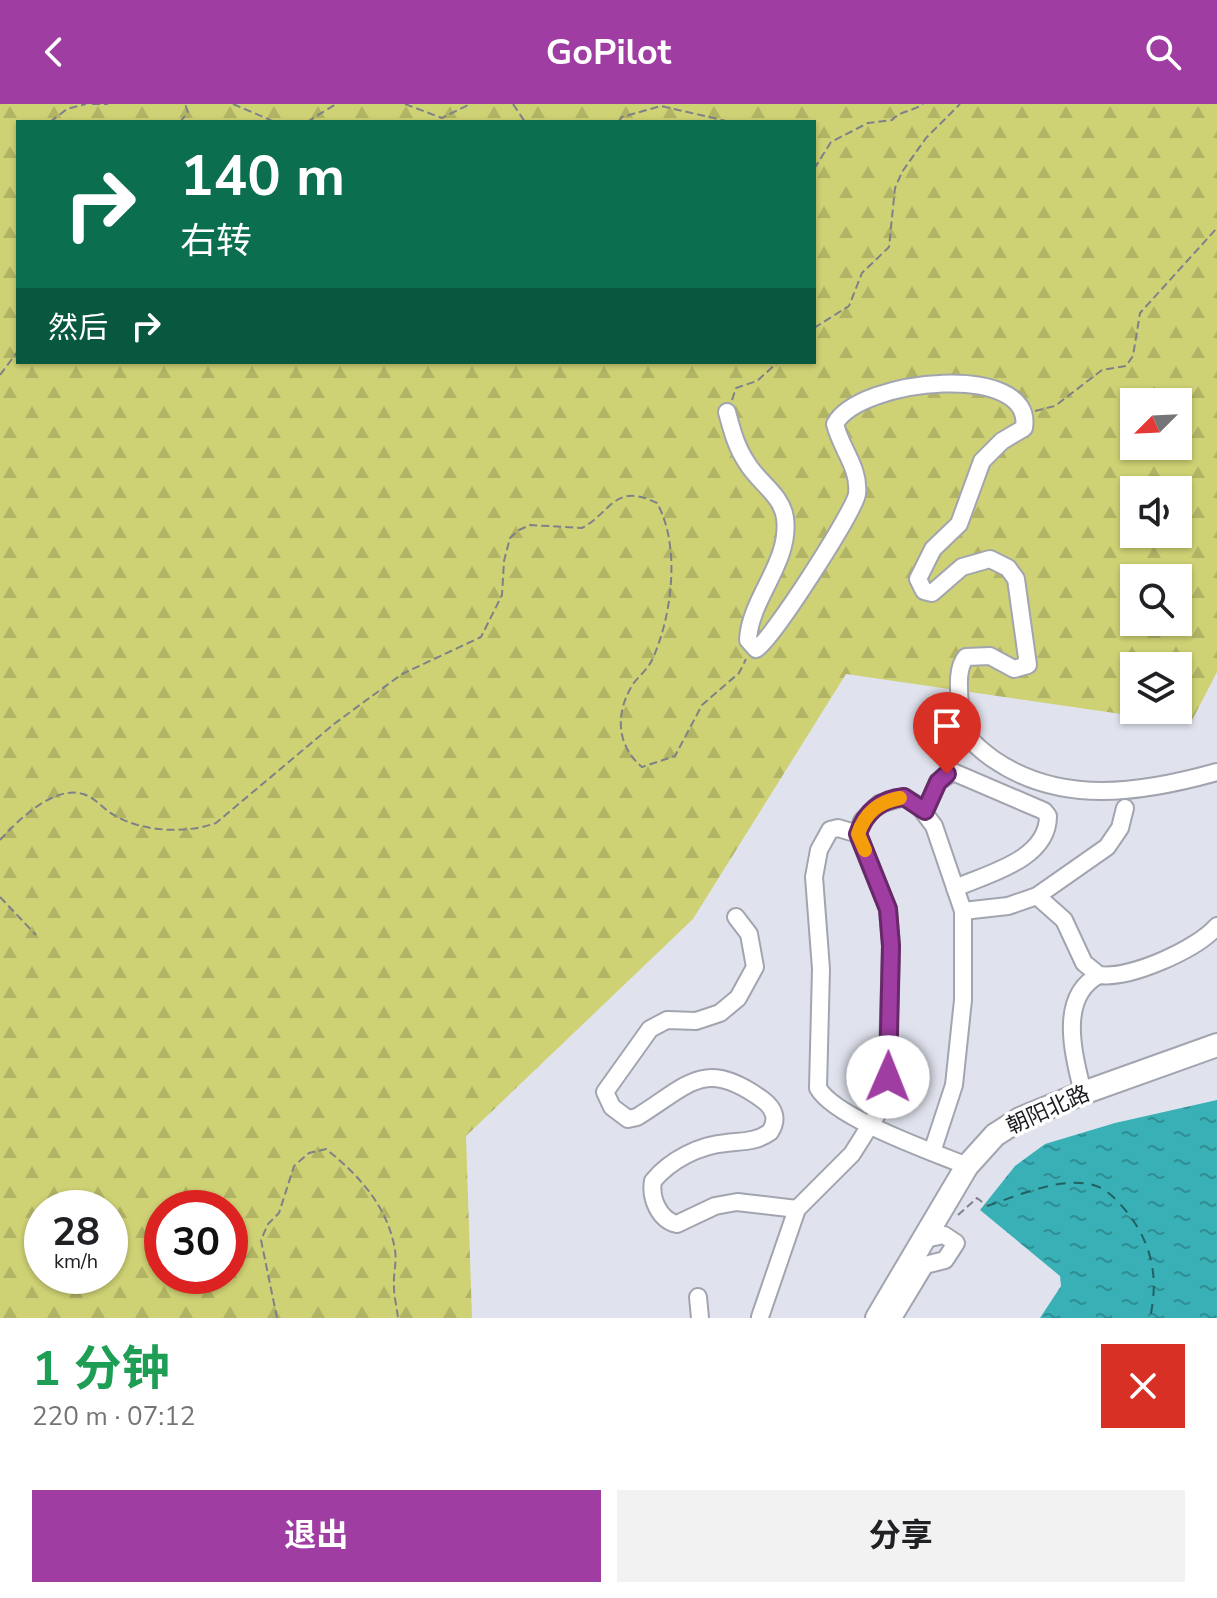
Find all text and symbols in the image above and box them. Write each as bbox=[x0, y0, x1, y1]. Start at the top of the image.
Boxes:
text: GoPilot bbox=[546, 28, 671, 77]
icon: back bbox=[32, 30, 76, 74]
icon: search bbox=[1141, 30, 1185, 74]
text: 140 m bbox=[180, 138, 345, 215]
icon: right bbox=[48, 152, 152, 256]
text: 右转 bbox=[180, 217, 252, 266]
icon: right bbox=[124, 304, 168, 348]
text: 然后 bbox=[48, 308, 108, 349]
north arrow bbox=[1120, 388, 1192, 460]
map controls bbox=[1120, 388, 1192, 724]
button: sound bbox=[1120, 476, 1192, 548]
button: search bbox=[1120, 564, 1192, 636]
button: layers bbox=[1120, 652, 1192, 724]
pin bbox=[913, 692, 981, 774]
icon: arrive bbox=[925, 704, 969, 748]
position arrow bbox=[846, 1035, 930, 1119]
street label: 朝阳北路 bbox=[1002, 1078, 1094, 1142]
speed limit sign: 30 bbox=[144, 1190, 248, 1294]
text: 28 bbox=[52, 1205, 100, 1259]
text: km/h bbox=[54, 1248, 98, 1275]
text: 1 分钟 bbox=[32, 1336, 170, 1402]
button: close bbox=[1101, 1344, 1185, 1428]
text: 220 m · 07:12 bbox=[32, 1399, 195, 1434]
button: 退出 bbox=[32, 1490, 601, 1582]
button: 分享 bbox=[617, 1490, 1185, 1582]

